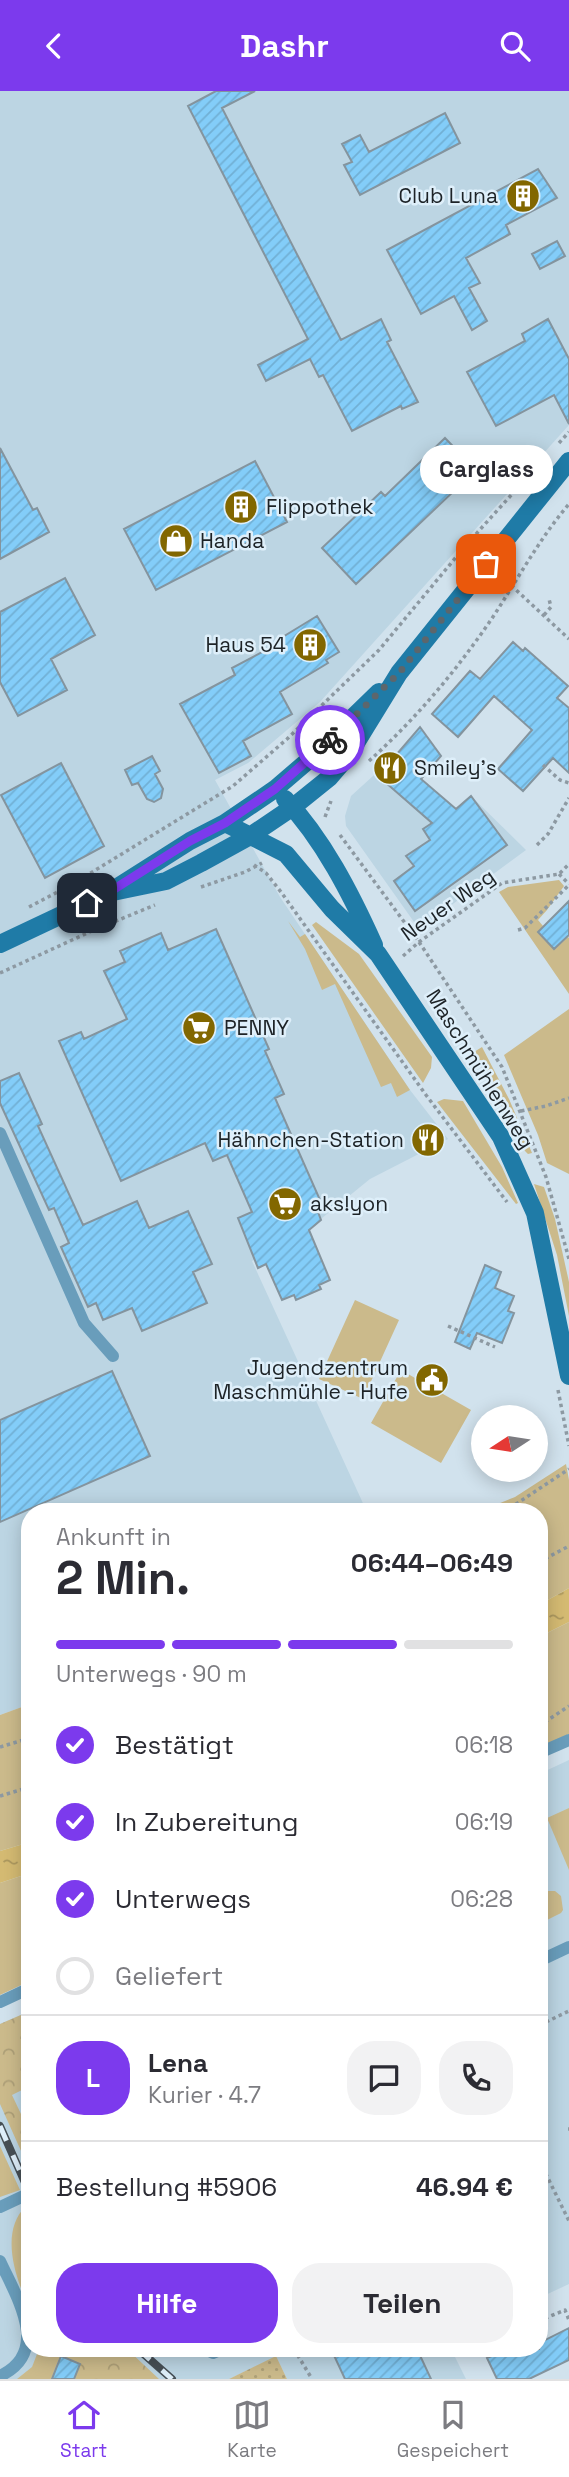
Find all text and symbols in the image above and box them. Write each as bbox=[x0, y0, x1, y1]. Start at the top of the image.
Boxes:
text: Dashr bbox=[240, 26, 329, 66]
icon: back bbox=[35, 27, 73, 65]
icon: search bbox=[496, 27, 534, 65]
building icon: Club Luna bbox=[504, 177, 542, 215]
place label: Club Luna bbox=[398, 182, 498, 209]
callout: Carglass bbox=[420, 445, 552, 494]
text: Carglass bbox=[439, 454, 534, 484]
building icon: Flippothek bbox=[222, 488, 260, 526]
place label: Flippothek bbox=[266, 493, 374, 520]
shop icon: Handa bbox=[157, 522, 195, 560]
place label: Handa bbox=[200, 527, 264, 554]
pin bbox=[456, 534, 516, 594]
icon: bag bbox=[467, 545, 505, 583]
building icon: Haus 54 bbox=[291, 626, 329, 664]
place label: Haus 54 bbox=[205, 631, 286, 658]
courier bbox=[295, 705, 365, 775]
icon: bike bbox=[311, 721, 349, 759]
restaurant icon: Smiley's bbox=[371, 749, 409, 787]
place label: Smiley's bbox=[414, 754, 497, 781]
street label: Neuer Weg bbox=[395, 862, 500, 947]
pin bbox=[57, 873, 117, 933]
icon: home bbox=[68, 884, 106, 922]
street label: Maschmühlenweg bbox=[420, 984, 540, 1154]
supermarket icon: PENNY bbox=[180, 1009, 218, 1047]
place label: PENNY bbox=[224, 1014, 289, 1041]
restaurant icon: Hähnchen-Station bbox=[409, 1121, 447, 1159]
place label: Hähnchen-Station bbox=[218, 1126, 404, 1153]
supermarket icon: aks!yon bbox=[266, 1185, 304, 1223]
place label: aks!yon bbox=[310, 1190, 388, 1217]
place label: Jugendzentrum Maschmühle - Hufe bbox=[213, 1354, 408, 1405]
public building icon: Jugendzentrum Maschmühle - Hufe bbox=[413, 1361, 451, 1399]
north arrow bbox=[471, 1405, 548, 1482]
map controls bbox=[471, 1405, 548, 1482]
text: Ankunft in bbox=[56, 1522, 171, 1552]
text: 06:44–06:49 bbox=[351, 1546, 513, 1580]
text: 2 Min. bbox=[56, 1549, 190, 1607]
text: Unterwegs · 90 m bbox=[56, 1659, 247, 1689]
icon: check bbox=[56, 1726, 94, 1764]
text: Bestätigt bbox=[115, 1728, 234, 1762]
text: 06:18 bbox=[454, 1730, 513, 1760]
icon: check bbox=[56, 1803, 94, 1841]
text: In Zubereitung bbox=[115, 1805, 299, 1839]
text: 06:19 bbox=[455, 1807, 513, 1837]
icon: check bbox=[56, 1880, 94, 1918]
text: Unterwegs bbox=[115, 1882, 251, 1916]
text: 06:28 bbox=[450, 1884, 513, 1914]
text: Geliefert bbox=[115, 1959, 223, 1993]
button: chat bbox=[347, 2041, 421, 2115]
button: phone bbox=[439, 2041, 513, 2115]
text: Lena bbox=[148, 2046, 208, 2080]
text: L bbox=[86, 2061, 100, 2095]
text: Kurier · 4.7 bbox=[148, 2080, 261, 2110]
text: Bestellung #5906 bbox=[56, 2170, 277, 2204]
text: 46.94 € bbox=[416, 2170, 513, 2204]
button: Hilfe bbox=[56, 2263, 278, 2343]
button: Teilen bbox=[292, 2263, 513, 2343]
tab: Start bbox=[60, 2396, 107, 2463]
tab: Karte bbox=[227, 2396, 277, 2463]
tab: Gespeichert bbox=[397, 2396, 509, 2463]

